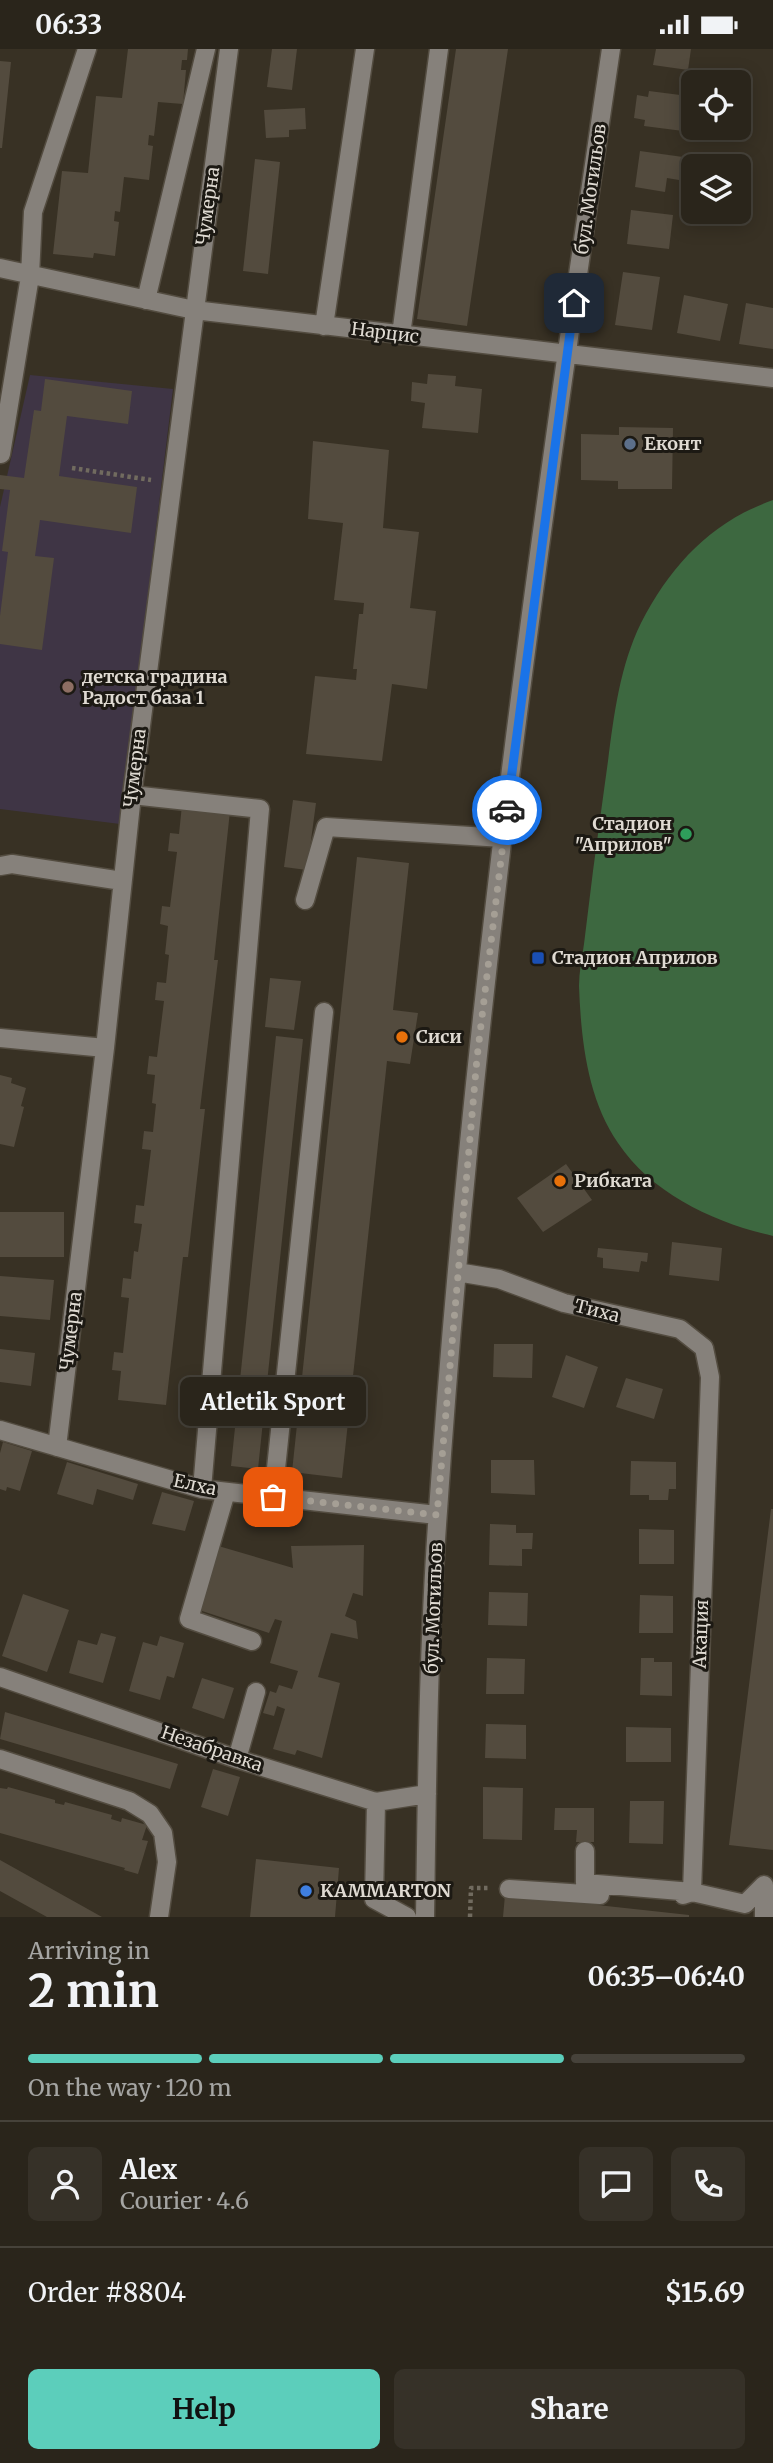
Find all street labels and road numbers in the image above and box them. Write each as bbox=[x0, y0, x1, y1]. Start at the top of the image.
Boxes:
street label: бул. Могильов bbox=[570, 122, 611, 256]
street label: Чумерна bbox=[191, 165, 224, 247]
street label: Нарцис bbox=[350, 317, 420, 348]
street label: Чумерна bbox=[118, 727, 151, 809]
street label: Чумерна bbox=[54, 1290, 87, 1372]
street label: Тиха bbox=[572, 1294, 622, 1327]
street label: Елха bbox=[172, 1469, 219, 1500]
street label: бул. Могильов bbox=[420, 1541, 447, 1674]
street label: Акация bbox=[688, 1599, 713, 1670]
street label: Незабравка bbox=[158, 1720, 266, 1777]

